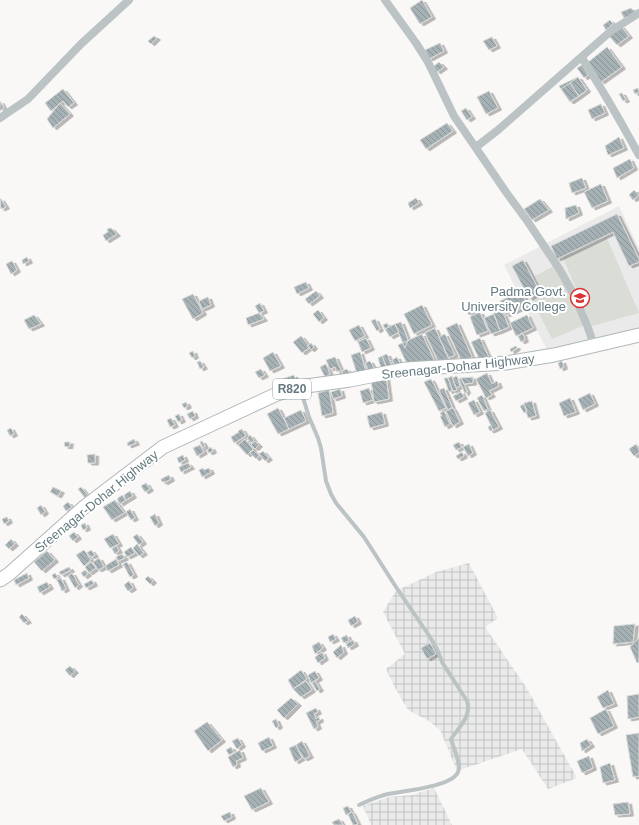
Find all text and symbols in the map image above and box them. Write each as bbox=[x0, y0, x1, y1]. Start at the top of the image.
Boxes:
place label: Padma Govt. University College bbox=[461, 284, 566, 314]
school or university icon: Padma Govt. University College bbox=[569, 287, 591, 309]
street label: Sreenagar-Dohar Highway bbox=[381, 351, 536, 382]
road number: R820 bbox=[273, 379, 311, 399]
street label: Sreenagar-Dohar Highway bbox=[32, 447, 161, 556]

